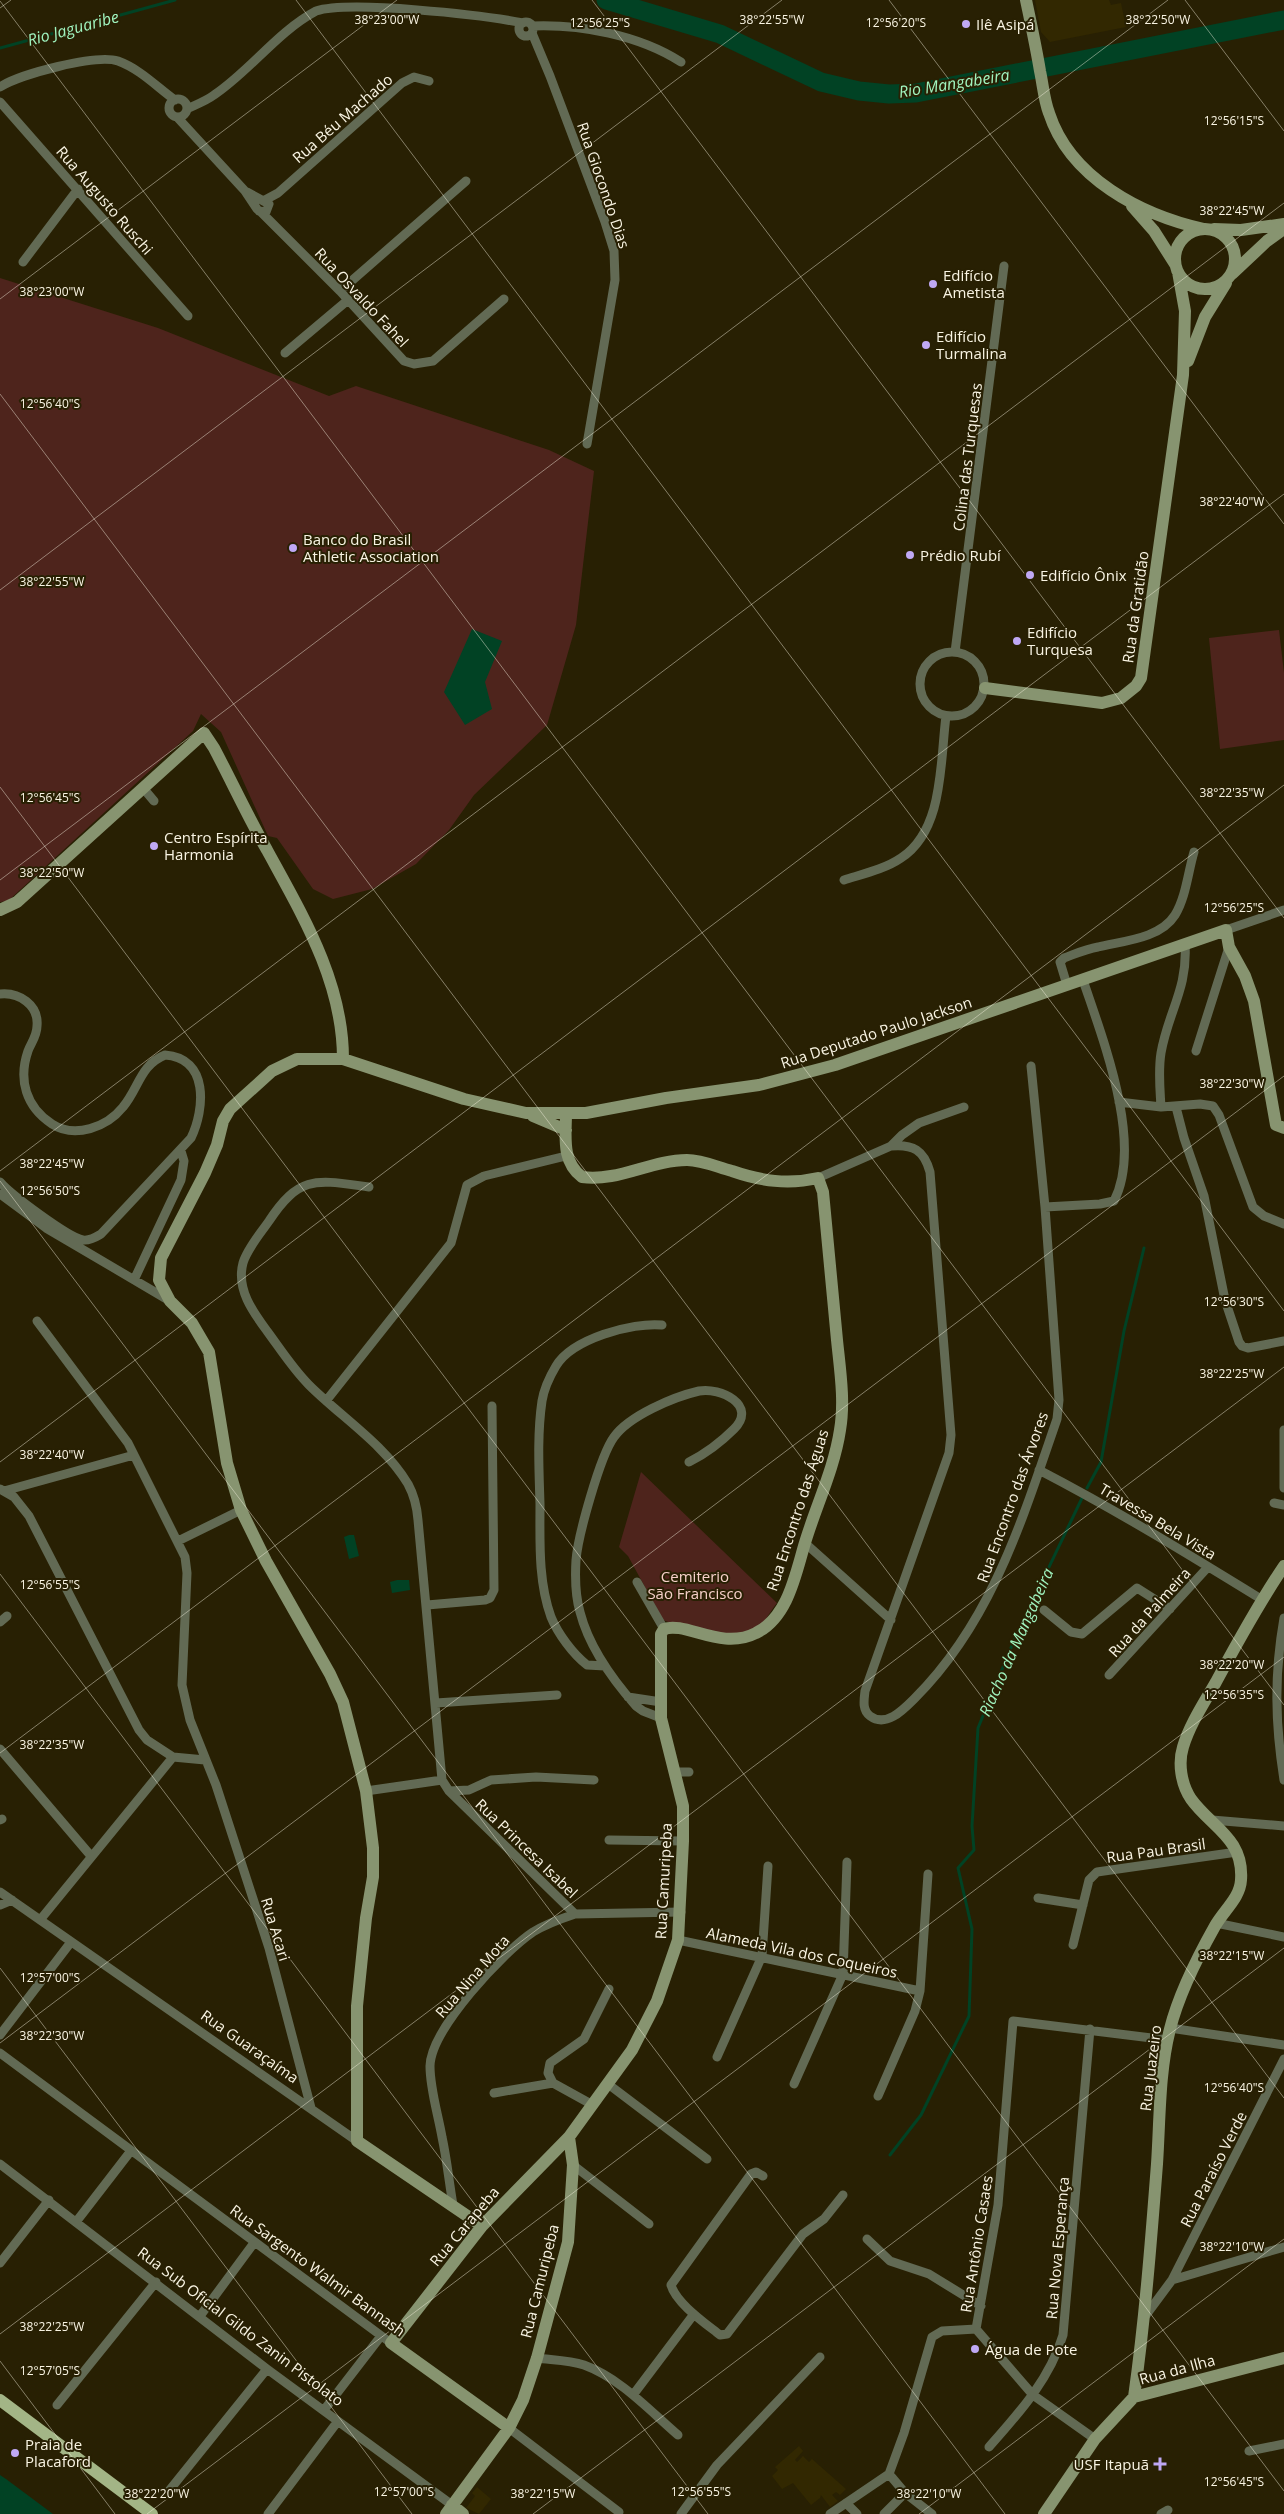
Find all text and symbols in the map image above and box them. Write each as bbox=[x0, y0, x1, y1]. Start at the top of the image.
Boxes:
water label: Rio Jaguaribe bbox=[25, 5, 121, 51]
text: 38°23'00"W bbox=[355, 11, 419, 28]
text: 38°22'55"W bbox=[740, 11, 804, 28]
text: 38°22'50"W bbox=[1126, 11, 1190, 28]
text: 12°56'25"S bbox=[570, 14, 630, 31]
text: 12°56'20"S bbox=[866, 14, 926, 31]
place label: Ilê Asipá bbox=[976, 14, 1034, 34]
marker: Ilê Asipá bbox=[960, 18, 972, 30]
water label: Rio Mangabeira bbox=[897, 63, 1011, 103]
street label: Rua Béu Machado bbox=[288, 69, 396, 167]
text: 12°56'15"S bbox=[1204, 112, 1264, 129]
street label: Rua Giocondo Dias bbox=[573, 119, 635, 251]
street label: Rua Augusto Ruschi bbox=[52, 141, 158, 259]
text: 38°22'45"W bbox=[1200, 202, 1264, 219]
street label: Rua Osvaldo Fahel bbox=[311, 243, 413, 351]
place label: Edifício Ametista bbox=[943, 265, 1005, 302]
marker: Edifício Ametista bbox=[927, 278, 939, 290]
text: 38°23'00"W bbox=[20, 283, 84, 300]
place label: Edifício Turmalina bbox=[936, 326, 1007, 363]
marker: Edifício Turmalina bbox=[920, 339, 932, 351]
street label: Colina das Turquesas bbox=[948, 382, 986, 532]
text: 12°56'40"S bbox=[20, 395, 80, 412]
text: 38°22'40"W bbox=[1200, 493, 1264, 510]
place label: Banco do Brasil Athletic Association bbox=[303, 529, 439, 566]
marker: Banco do Brasil Athletic Association bbox=[287, 542, 299, 554]
place label: Prédio Rubí bbox=[920, 545, 1002, 565]
marker: Prédio Rubí bbox=[904, 549, 916, 561]
street label: Rua da Gratidão bbox=[1117, 550, 1153, 664]
place label: Edifício Ônix bbox=[1040, 565, 1127, 585]
marker: Edifício Ônix bbox=[1024, 569, 1036, 581]
text: 38°22'55"W bbox=[20, 573, 84, 590]
place label: Edifício Turquesa bbox=[1027, 622, 1093, 659]
marker: Edifício Turquesa bbox=[1011, 635, 1023, 647]
text: 38°22'35"W bbox=[1200, 784, 1264, 801]
text: 12°56'45"S bbox=[20, 789, 80, 806]
place label: Centro Espírita Harmonia bbox=[164, 827, 268, 864]
marker: Centro Espírita Harmonia bbox=[148, 840, 160, 852]
text: 38°22'50"W bbox=[20, 864, 84, 881]
text: 12°56'25"S bbox=[1204, 899, 1264, 916]
street label: Rua Deputado Paulo Jackson bbox=[778, 992, 974, 1072]
text: 38°22'30"W bbox=[1200, 1075, 1264, 1092]
text: 38°22'45"W bbox=[20, 1155, 84, 1172]
text: 12°56'50"S bbox=[20, 1182, 80, 1199]
text: 12°56'30"S bbox=[1204, 1293, 1264, 1310]
text: 38°22'25"W bbox=[1200, 1365, 1264, 1382]
street label: Rua Encontro das Árvores bbox=[972, 1409, 1052, 1585]
street label: Rua Encontro das Águas bbox=[761, 1427, 833, 1593]
text: 38°22'40"W bbox=[20, 1446, 84, 1463]
street label: Travessa Bela Vista bbox=[1096, 1478, 1220, 1564]
street label: Rua da Palmeira bbox=[1103, 1563, 1195, 1661]
water label: Riacho da Mangabeira bbox=[973, 1564, 1059, 1720]
park label: Cemiterio São Francisco bbox=[647, 1566, 743, 1603]
text: 12°56'55"S bbox=[20, 1576, 80, 1593]
text: 38°22'20"W bbox=[1200, 1656, 1264, 1673]
text: 12°56'35"S bbox=[1204, 1686, 1264, 1703]
text: 38°22'35"W bbox=[20, 1736, 84, 1753]
street label: Rua Princesa Isabel bbox=[472, 1794, 582, 1902]
street label: Rua Camuripeba bbox=[650, 1822, 676, 1940]
street label: Rua Pau Brasil bbox=[1105, 1833, 1207, 1867]
street label: Rua Acari bbox=[257, 1895, 295, 1963]
street label: Alameda Vila dos Coqueiros bbox=[705, 1922, 899, 1982]
street label: Rua Nina Mota bbox=[431, 1930, 513, 2022]
text: 38°22'15"W bbox=[1200, 1947, 1264, 1964]
text: 12°57'00"S bbox=[20, 1969, 80, 1986]
street label: Rua Guaraçaíma bbox=[197, 2005, 303, 2087]
street label: Rua Juazeiro bbox=[1135, 2024, 1165, 2112]
text: 38°22'30"W bbox=[20, 2027, 84, 2044]
text: 12°56'40"S bbox=[1204, 2079, 1264, 2096]
street label: Rua Paraíso Verde bbox=[1175, 2108, 1251, 2230]
street label: Rua Antônio Casaes bbox=[955, 2174, 997, 2314]
street label: Rua Nova Esperança bbox=[1041, 2176, 1073, 2320]
street label: Rua Carapeba bbox=[425, 2182, 503, 2270]
street label: Rua Sargento Walmir Bannash bbox=[226, 2200, 410, 2340]
street label: Rua Camuripeba bbox=[515, 2222, 563, 2340]
text: 38°22'10"W bbox=[1200, 2238, 1264, 2255]
street label: Rua Sub Oficial Gildo Zanin Pistolato bbox=[134, 2242, 348, 2410]
text: 38°22'25"W bbox=[20, 2318, 84, 2335]
place label: Água de Pote bbox=[985, 2339, 1077, 2359]
marker: Água de Pote bbox=[969, 2343, 981, 2355]
street label: Rua da Ilha bbox=[1137, 2349, 1217, 2389]
text: 12°57'05"S bbox=[20, 2362, 80, 2379]
place label: Praia de Placaford bbox=[25, 2434, 91, 2471]
marker: Praia de Placaford bbox=[9, 2447, 21, 2459]
place label: USF Itapuã bbox=[1074, 2454, 1149, 2474]
marker: USF Itapuã bbox=[1153, 2457, 1167, 2471]
text: 12°56'45"S bbox=[1204, 2473, 1264, 2490]
text: 12°57'00"S bbox=[374, 2483, 434, 2500]
text: 12°56'55"S bbox=[671, 2483, 731, 2500]
text: 38°22'20"W bbox=[125, 2485, 189, 2502]
text: 38°22'15"W bbox=[511, 2485, 575, 2502]
text: 38°22'10"W bbox=[897, 2485, 961, 2502]

